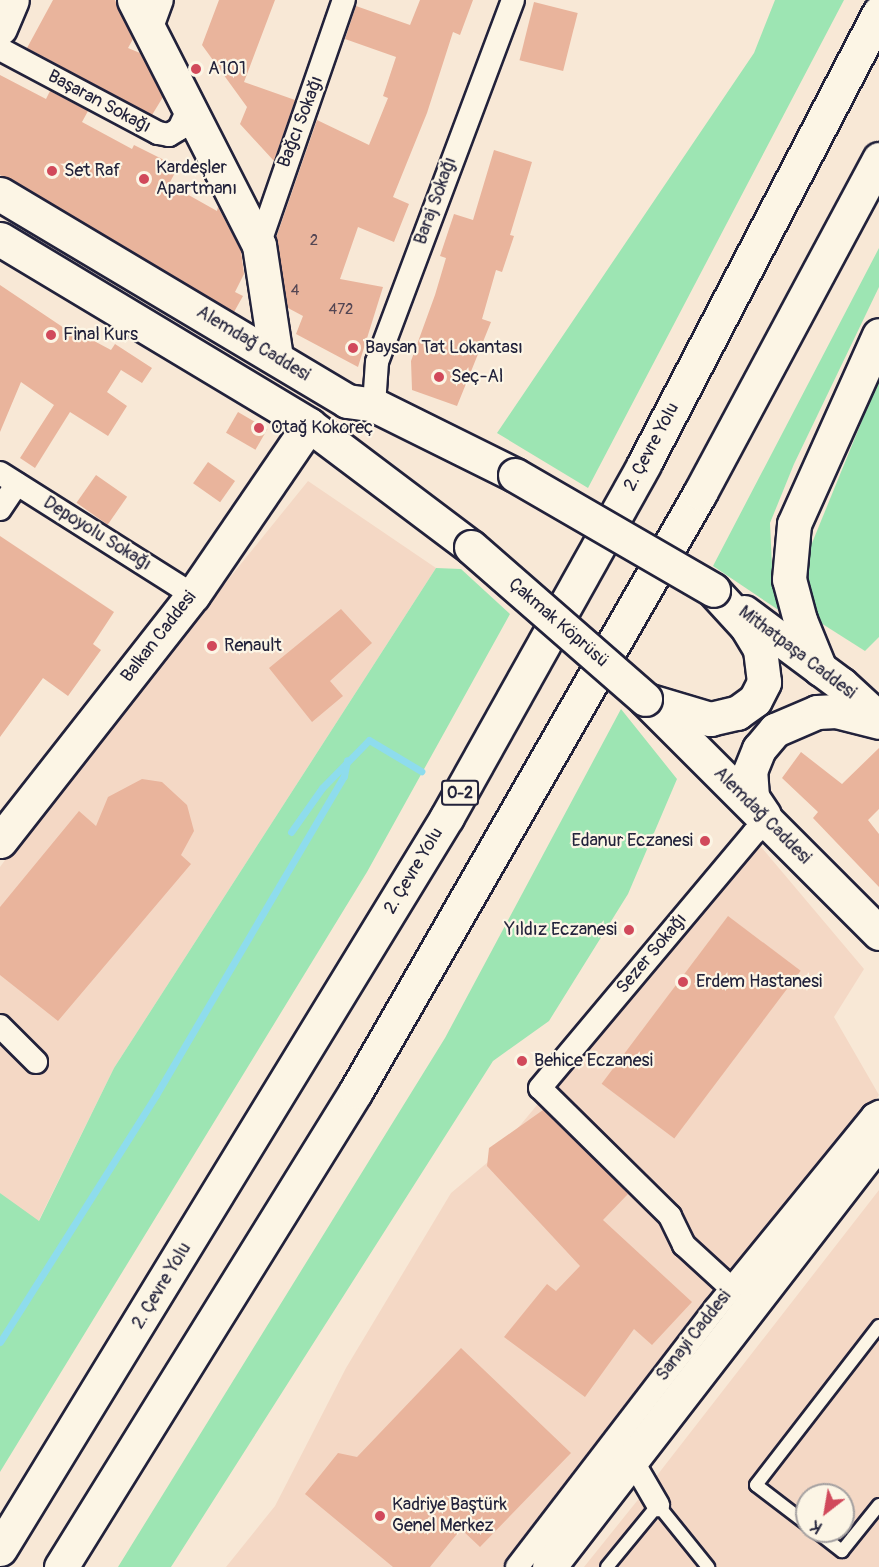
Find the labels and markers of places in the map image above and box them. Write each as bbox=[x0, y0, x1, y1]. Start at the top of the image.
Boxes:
place label: A101 bbox=[208, 58, 246, 80]
marker: A101 bbox=[189, 62, 203, 76]
place label: Kardeşler Apartmanı bbox=[156, 158, 237, 201]
place label: Set Raf bbox=[64, 160, 121, 182]
marker: Set Raf bbox=[45, 164, 59, 178]
marker: Kardeşler Apartmanı bbox=[137, 172, 151, 186]
place label: Final Kurs bbox=[63, 324, 138, 346]
marker: Final Kurs bbox=[44, 328, 58, 342]
place label: Baysan Tat Lokantası bbox=[365, 337, 523, 359]
marker: Baysan Tat Lokantası bbox=[346, 341, 360, 355]
place label: Seç-Al bbox=[451, 366, 503, 388]
marker: Seç-Al bbox=[432, 370, 446, 384]
place label: Otağ Kokoreç bbox=[271, 417, 373, 439]
marker: Otağ Kokoreç bbox=[252, 421, 266, 435]
place label: Renault bbox=[224, 635, 282, 657]
marker: Renault bbox=[205, 639, 219, 653]
place label: Edanur Eczanesi bbox=[571, 830, 693, 852]
marker: Edanur Eczanesi bbox=[698, 834, 712, 848]
place label: Yıldız Eczanesi bbox=[504, 919, 617, 941]
marker: Yıldız Eczanesi bbox=[622, 923, 636, 937]
place label: Erdem Hastanesi bbox=[696, 971, 822, 993]
marker: Erdem Hastanesi bbox=[674, 973, 692, 991]
place label: Behice Eczanesi bbox=[534, 1050, 653, 1072]
marker: Behice Eczanesi bbox=[515, 1054, 529, 1068]
place label: Kadriye Baştürk Genel Merkez bbox=[392, 1495, 507, 1538]
marker: Kadriye Baştürk Genel Merkez bbox=[373, 1509, 387, 1523]

